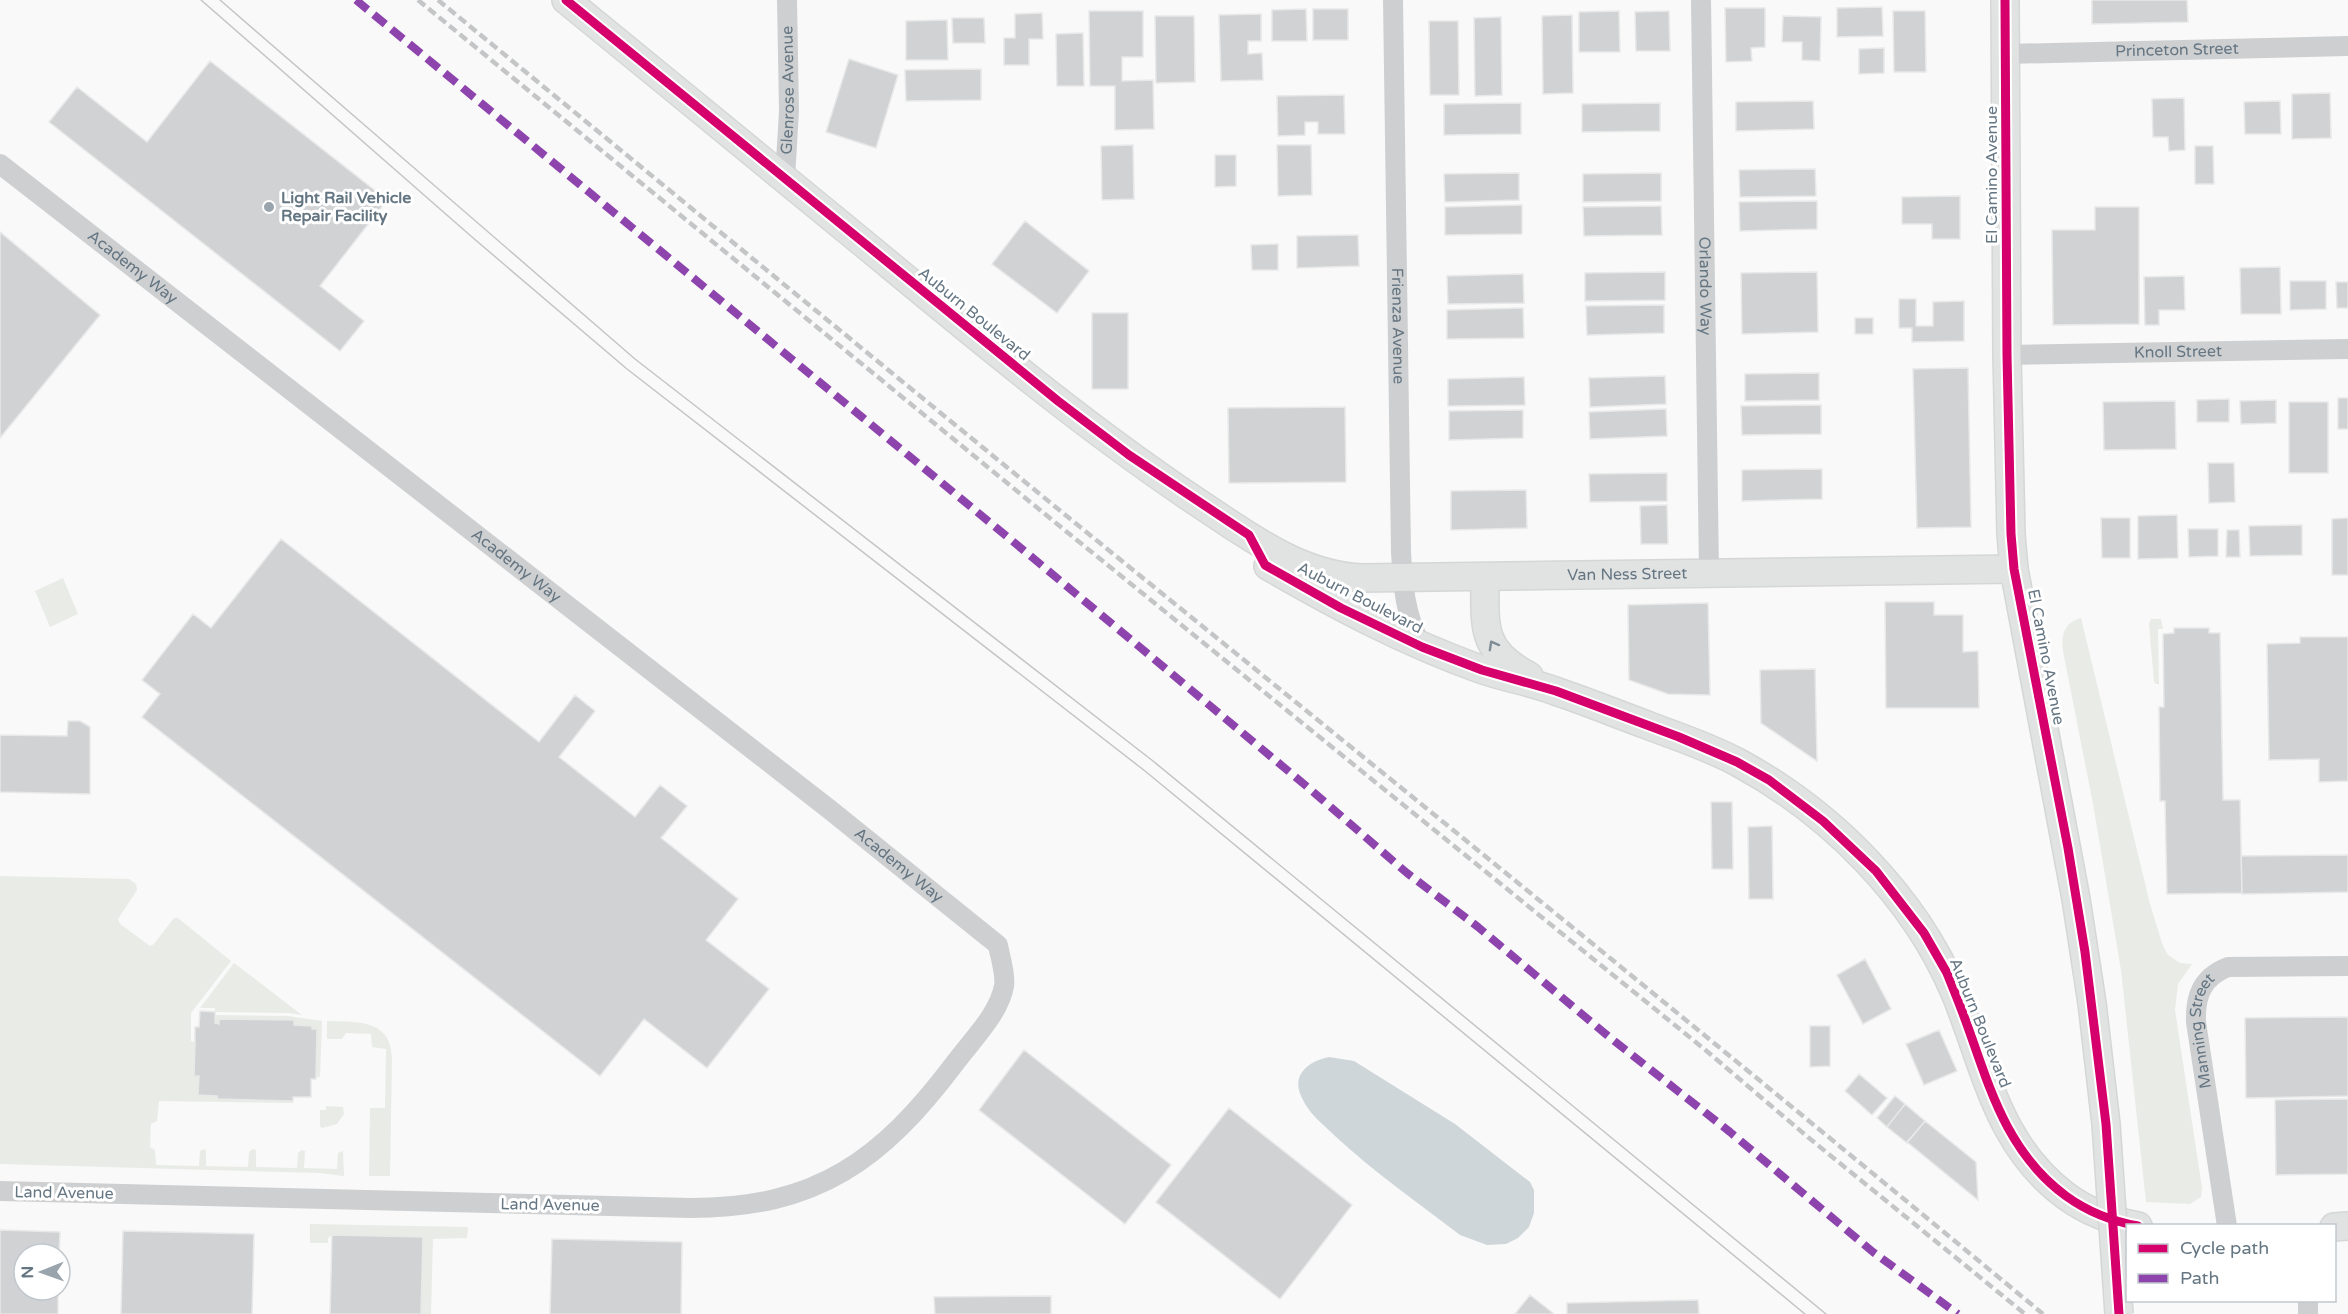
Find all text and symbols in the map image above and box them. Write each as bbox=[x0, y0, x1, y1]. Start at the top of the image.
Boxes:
street label: Glenrose Avenue bbox=[776, 26, 799, 155]
street label: Princeton Street bbox=[2115, 39, 2239, 61]
street label: El Camino Avenue bbox=[1982, 106, 2002, 244]
place label: Light Rail Vehicle Repair Facility bbox=[281, 188, 411, 226]
marker: Light Rail Vehicle Repair Facility bbox=[262, 200, 276, 214]
street label: Academy Way bbox=[84, 226, 182, 309]
street label: Orlando Way bbox=[1694, 236, 1716, 336]
street label: Auburn Boulevard bbox=[914, 263, 1034, 365]
street label: Frienza Avenue bbox=[1387, 267, 1409, 384]
street label: Knoll Street bbox=[2134, 341, 2222, 363]
street label: Academy Way bbox=[467, 524, 566, 607]
street label: Auburn Boulevard bbox=[1294, 558, 1426, 638]
street label: Van Ness Street bbox=[1567, 564, 1687, 585]
street label: El Camino Avenue bbox=[2023, 587, 2069, 727]
one-way arrow bbox=[1489, 641, 1500, 651]
street label: Academy Way bbox=[850, 823, 948, 907]
street label: Auburn Boulevard bbox=[1945, 955, 2015, 1091]
street label: Manning Street bbox=[2186, 969, 2219, 1090]
street label: Land Avenue bbox=[14, 1182, 114, 1204]
street label: Land Avenue bbox=[500, 1194, 600, 1216]
legend bbox=[2126, 1224, 2336, 1302]
text: Cycle path bbox=[2180, 1237, 2269, 1259]
north arrow bbox=[12, 1242, 72, 1302]
text: N bbox=[18, 1266, 38, 1279]
text: Path bbox=[2180, 1267, 2219, 1289]

